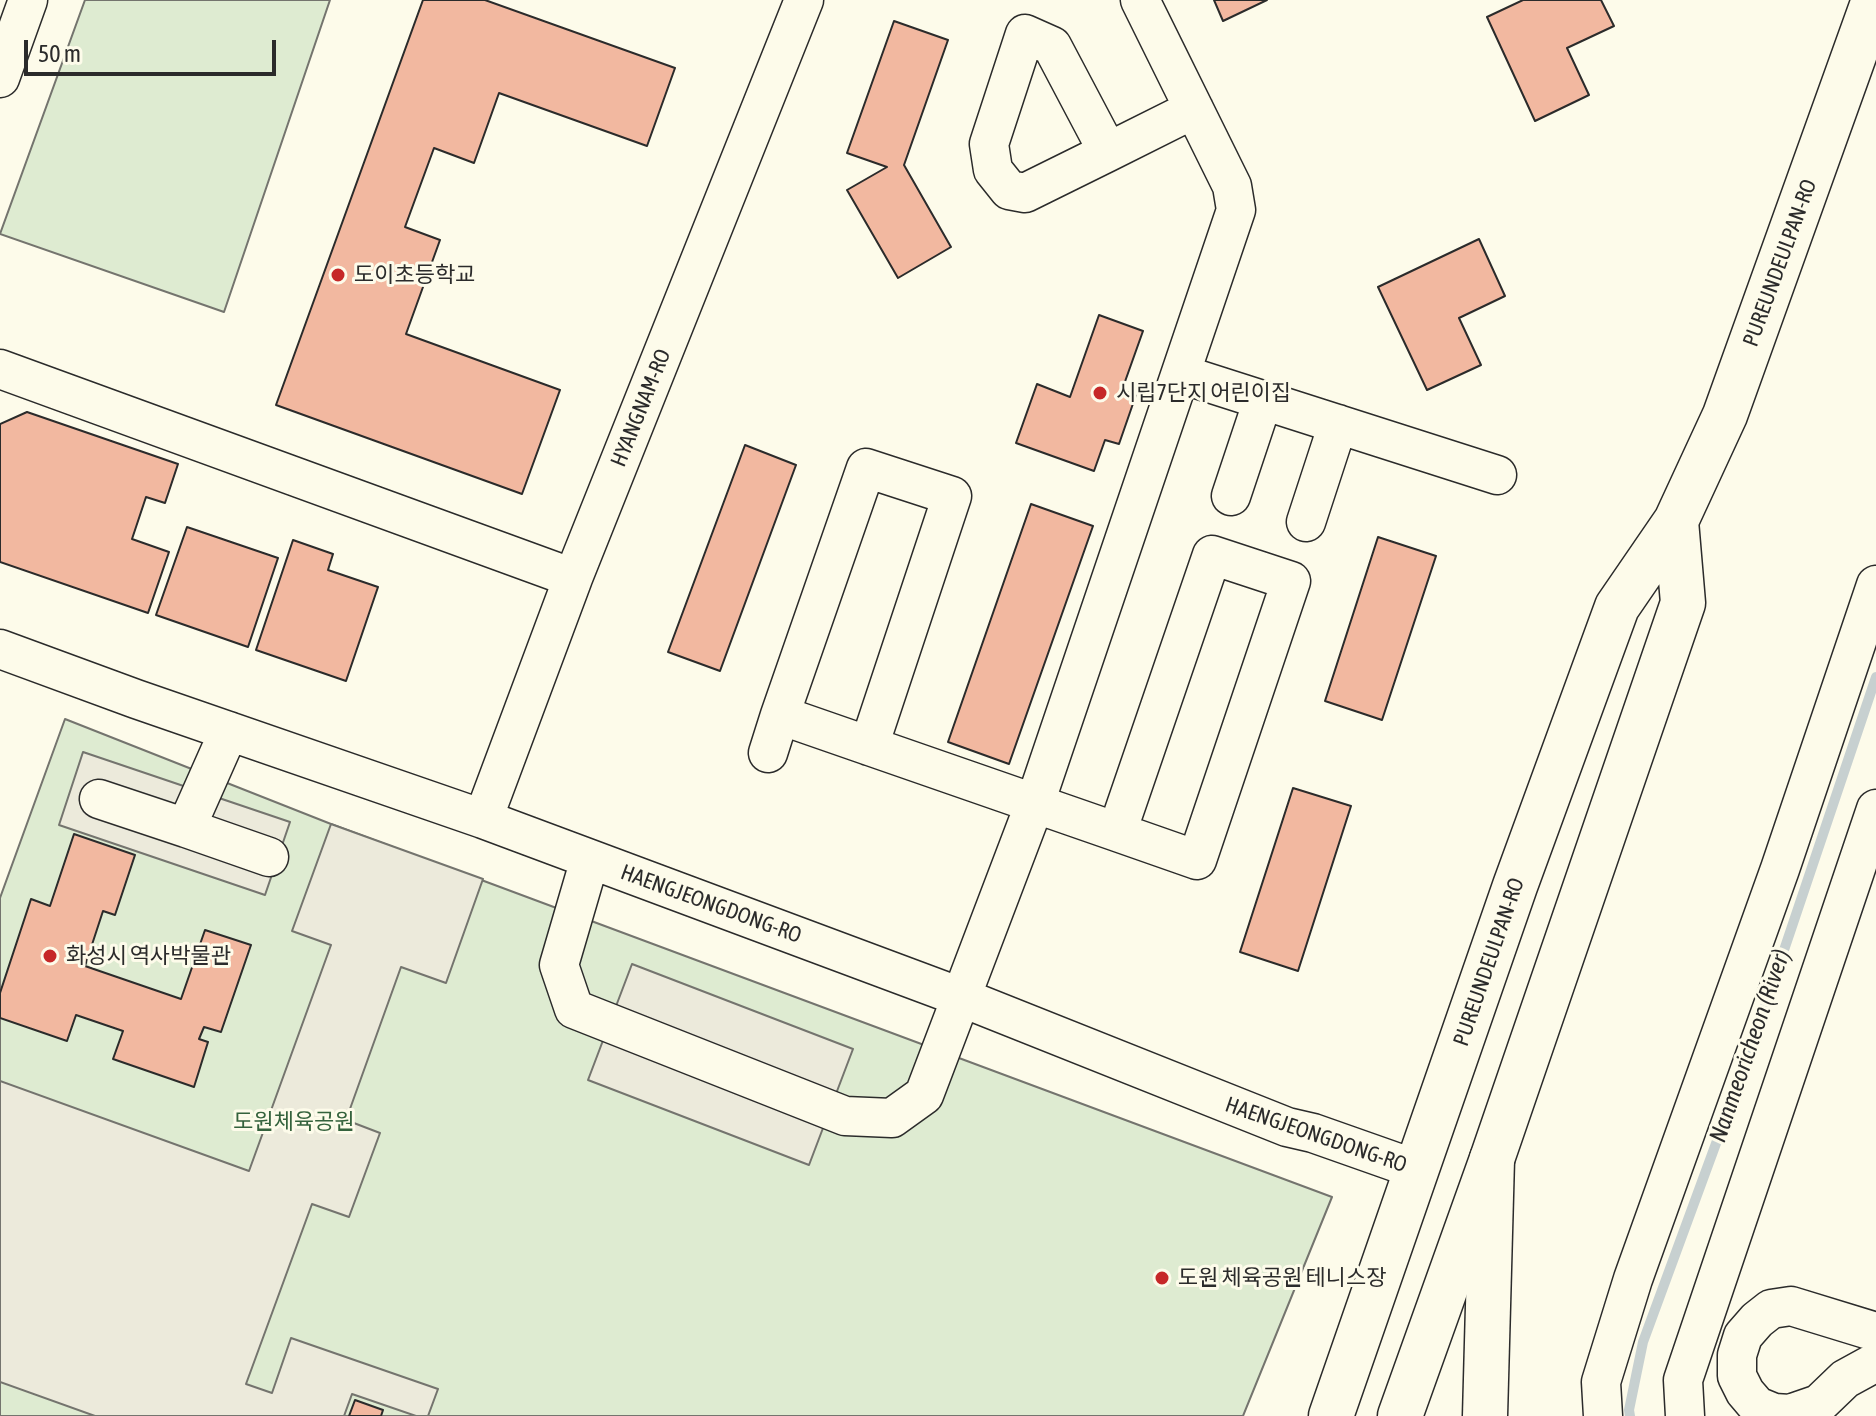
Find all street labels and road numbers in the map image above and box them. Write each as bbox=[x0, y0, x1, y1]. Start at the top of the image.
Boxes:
street label: PUREUNDEULPAN-RO bbox=[1737, 176, 1823, 350]
street label: HYANGNAM-RO bbox=[605, 345, 677, 471]
street label: HAENGJEONGDONG-RO bbox=[617, 859, 805, 949]
street label: PUREUNDEULPAN-RO bbox=[1448, 874, 1530, 1050]
street label: HAENGJEONGDONG-RO bbox=[1222, 1092, 1410, 1178]

